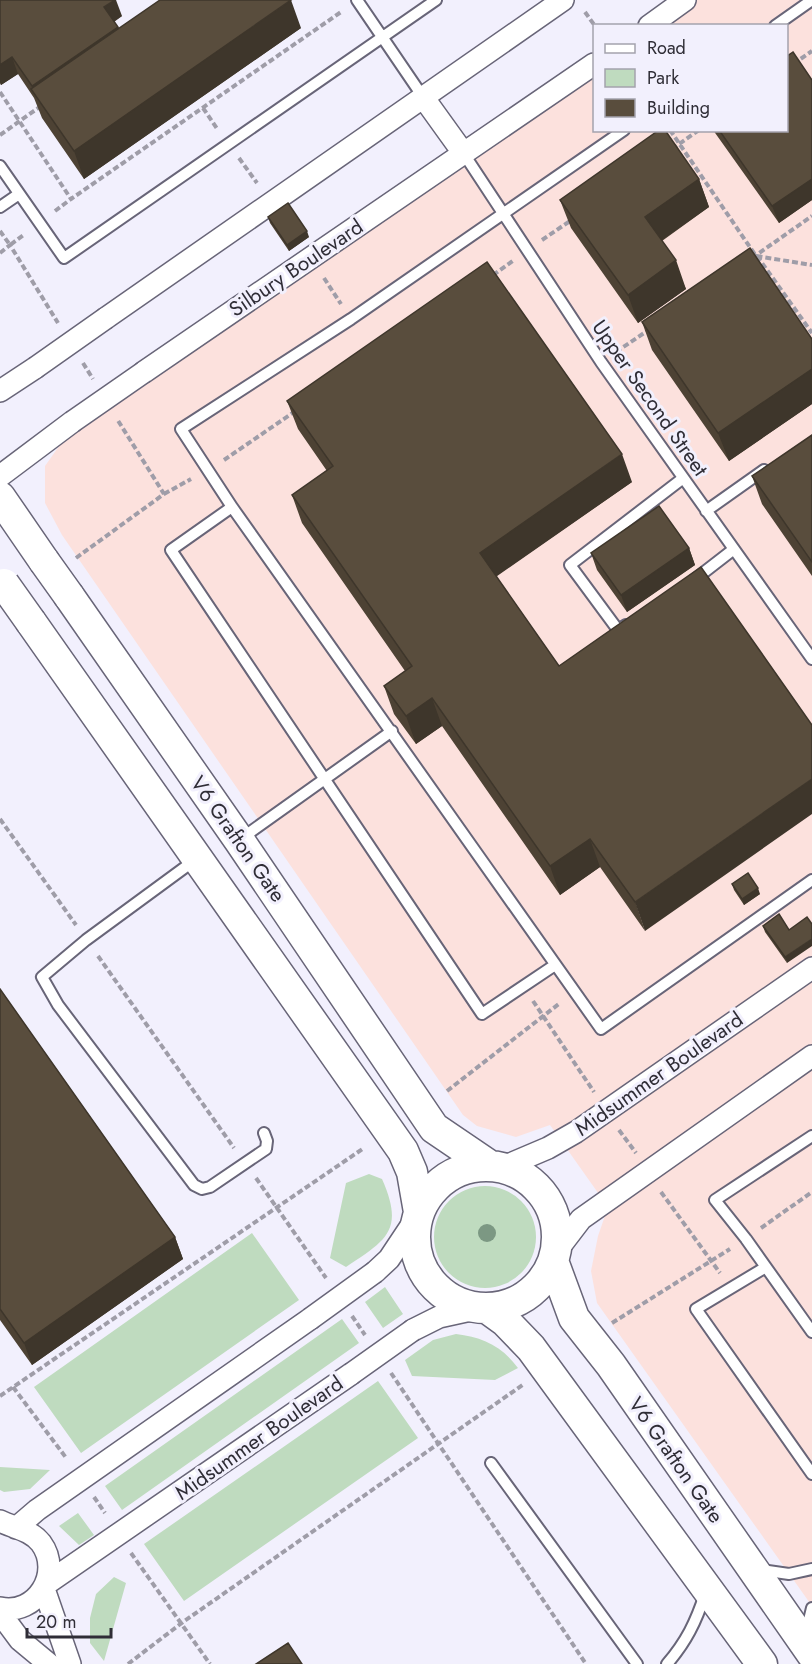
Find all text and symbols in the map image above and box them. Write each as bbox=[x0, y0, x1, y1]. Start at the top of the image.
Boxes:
legend bbox=[593, 24, 788, 132]
text: Road bbox=[647, 35, 686, 61]
text: Park bbox=[647, 65, 679, 91]
text: Building bbox=[647, 95, 710, 121]
street label: Silbury Boulevard bbox=[223, 212, 369, 324]
street label: Upper Second Street bbox=[585, 314, 715, 482]
street label: V6 Grafton Gate bbox=[183, 770, 293, 908]
street label: Midsummer Boulevard bbox=[569, 1005, 749, 1143]
street label: Midsummer Boulevard bbox=[169, 1369, 349, 1507]
street label: V6 Grafton Gate bbox=[621, 1391, 731, 1529]
scale bar bbox=[27, 1601, 111, 1639]
text: 20 m bbox=[36, 1609, 76, 1635]

